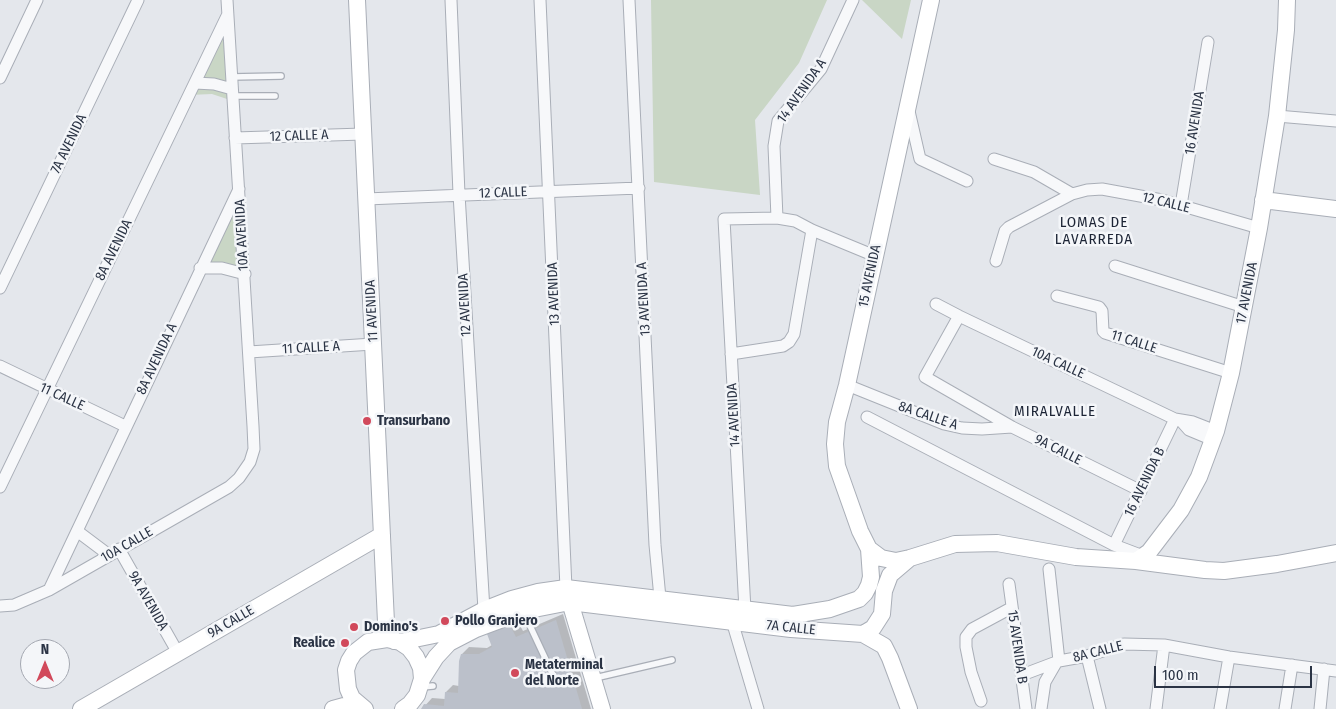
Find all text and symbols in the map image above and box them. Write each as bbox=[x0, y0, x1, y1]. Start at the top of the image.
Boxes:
street label: 14 AVENIDA A bbox=[774, 56, 830, 126]
street label: 16 AVENIDA bbox=[1182, 90, 1208, 156]
street label: 7A AVENIDA bbox=[47, 111, 91, 177]
street label: 12 CALLE A bbox=[269, 127, 329, 145]
street label: 12 CALLE bbox=[479, 184, 527, 202]
street label: 12 CALLE bbox=[1141, 189, 1191, 217]
street label: 10A AVENIDA bbox=[232, 199, 252, 271]
district label: LOMAS DE LAVARREDA bbox=[1054, 214, 1134, 249]
street label: 8A AVENIDA bbox=[92, 217, 136, 283]
street label: 15 AVENIDA bbox=[855, 243, 885, 309]
street label: 17 AVENIDA bbox=[1233, 261, 1261, 325]
street label: 13 AVENIDA bbox=[544, 262, 564, 326]
street label: 13 AVENIDA A bbox=[634, 262, 654, 336]
street label: 12 AVENIDA bbox=[455, 273, 475, 337]
street label: 11 AVENIDA bbox=[362, 279, 382, 343]
street label: 8A AVENIDA A bbox=[133, 321, 181, 397]
street label: 11 CALLE bbox=[1109, 327, 1159, 357]
street label: 11 CALLE A bbox=[282, 338, 340, 358]
street label: 10A CALLE bbox=[1029, 343, 1087, 383]
street label: 11 CALLE bbox=[37, 379, 87, 415]
street label: 14 AVENIDA bbox=[724, 383, 744, 447]
street label: 8A CALLE A bbox=[896, 398, 960, 434]
district label: MIRALVALLE bbox=[1013, 403, 1097, 421]
place label: Transurbano bbox=[377, 413, 450, 429]
marker: Transurbano bbox=[361, 415, 373, 427]
street label: 9A CALLE bbox=[1032, 431, 1084, 469]
street label: 16 AVENIDA B bbox=[1121, 445, 1169, 519]
street label: 10A CALLE bbox=[98, 524, 156, 566]
street label: 9A AVENIDA bbox=[124, 568, 172, 634]
street label: 9A CALLE bbox=[205, 602, 257, 642]
street label: 15 AVENIDA B bbox=[1003, 609, 1031, 685]
place label: Pollo Granjero bbox=[455, 613, 538, 629]
marker: Pollo Granjero bbox=[439, 615, 451, 627]
street label: 7A CALLE bbox=[766, 617, 816, 639]
place label: Domino's bbox=[364, 619, 418, 635]
marker: Domino's bbox=[348, 621, 360, 633]
place label: Realice bbox=[293, 635, 335, 651]
marker: Realice bbox=[339, 637, 351, 649]
street label: 8A CALLE bbox=[1071, 638, 1125, 666]
north arrow bbox=[20, 639, 70, 689]
text: N bbox=[41, 641, 49, 658]
scale bar bbox=[1156, 656, 1314, 688]
place label: Metaterminal del Norte bbox=[525, 657, 603, 690]
text: 100 m bbox=[1162, 666, 1199, 684]
marker: Metaterminal del Norte bbox=[509, 667, 521, 679]

